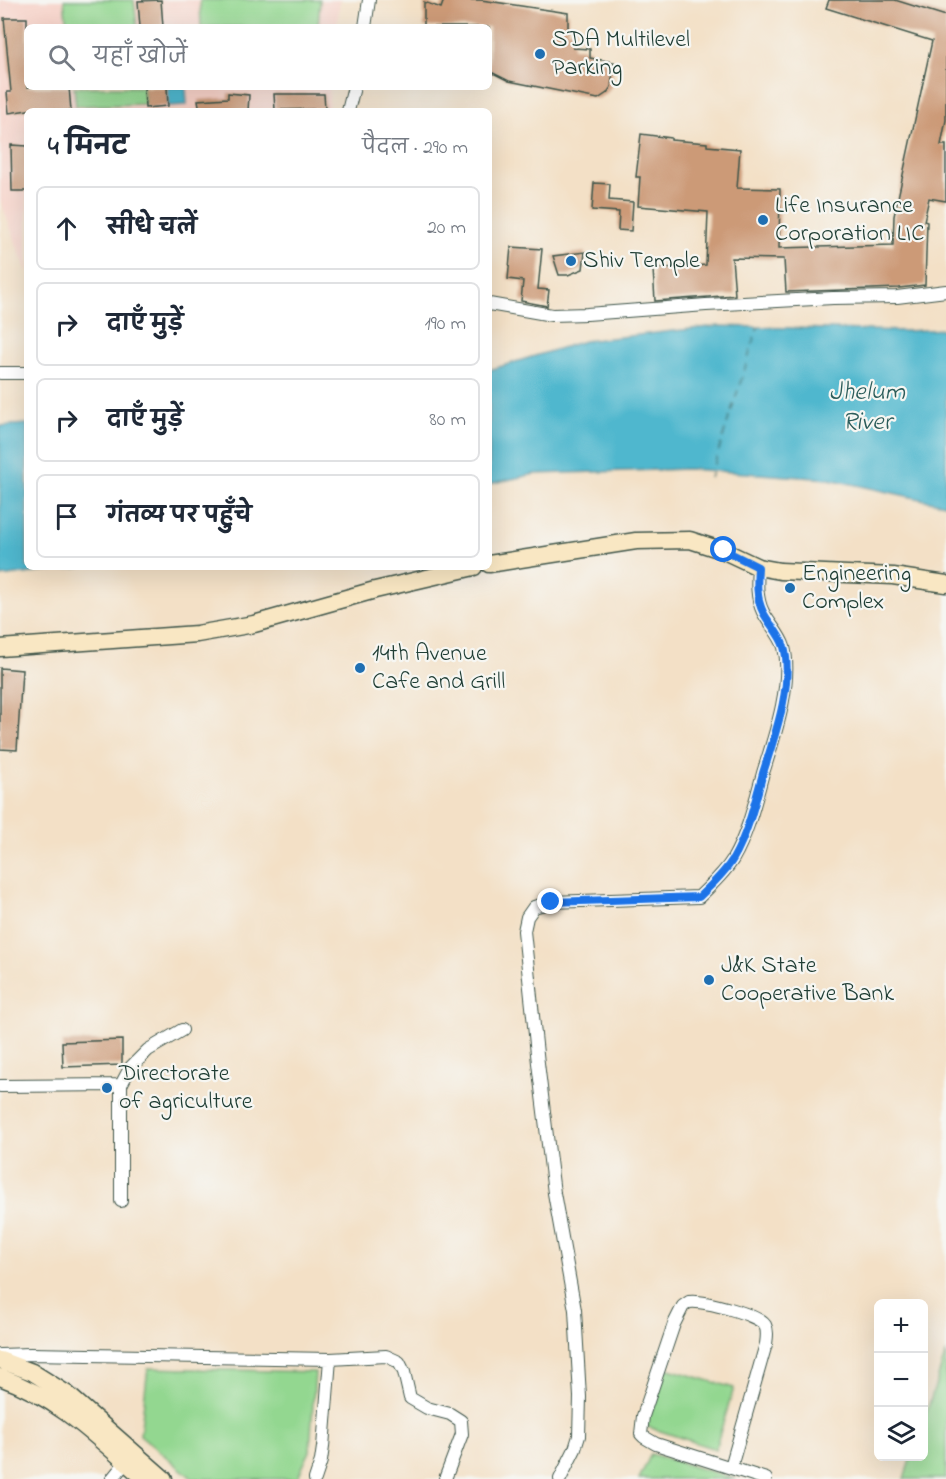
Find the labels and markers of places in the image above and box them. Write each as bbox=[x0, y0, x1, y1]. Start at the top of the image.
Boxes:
place label: SDA Multilevel Parking bbox=[552, 23, 690, 86]
marker: SDA Multilevel Parking bbox=[533, 47, 547, 61]
place label: Life Insurance Corporation LIC bbox=[775, 189, 924, 252]
marker: Life Insurance Corporation LIC bbox=[756, 213, 770, 227]
place label: Shiv Temple bbox=[583, 244, 700, 279]
marker: Shiv Temple bbox=[564, 254, 578, 268]
place label: Engineering Complex bbox=[802, 557, 911, 620]
marker: Engineering Complex bbox=[783, 581, 797, 595]
place label: 14th Avenue Cafe and Grill bbox=[372, 637, 505, 700]
marker: 14th Avenue Cafe and Grill bbox=[353, 661, 367, 675]
place label: J&K State Cooperative Bank bbox=[721, 949, 894, 1012]
marker: J&K State Cooperative Bank bbox=[702, 973, 716, 987]
place label: Directorate of agriculture bbox=[118, 1057, 253, 1120]
marker: Directorate of agriculture bbox=[100, 1081, 114, 1095]

